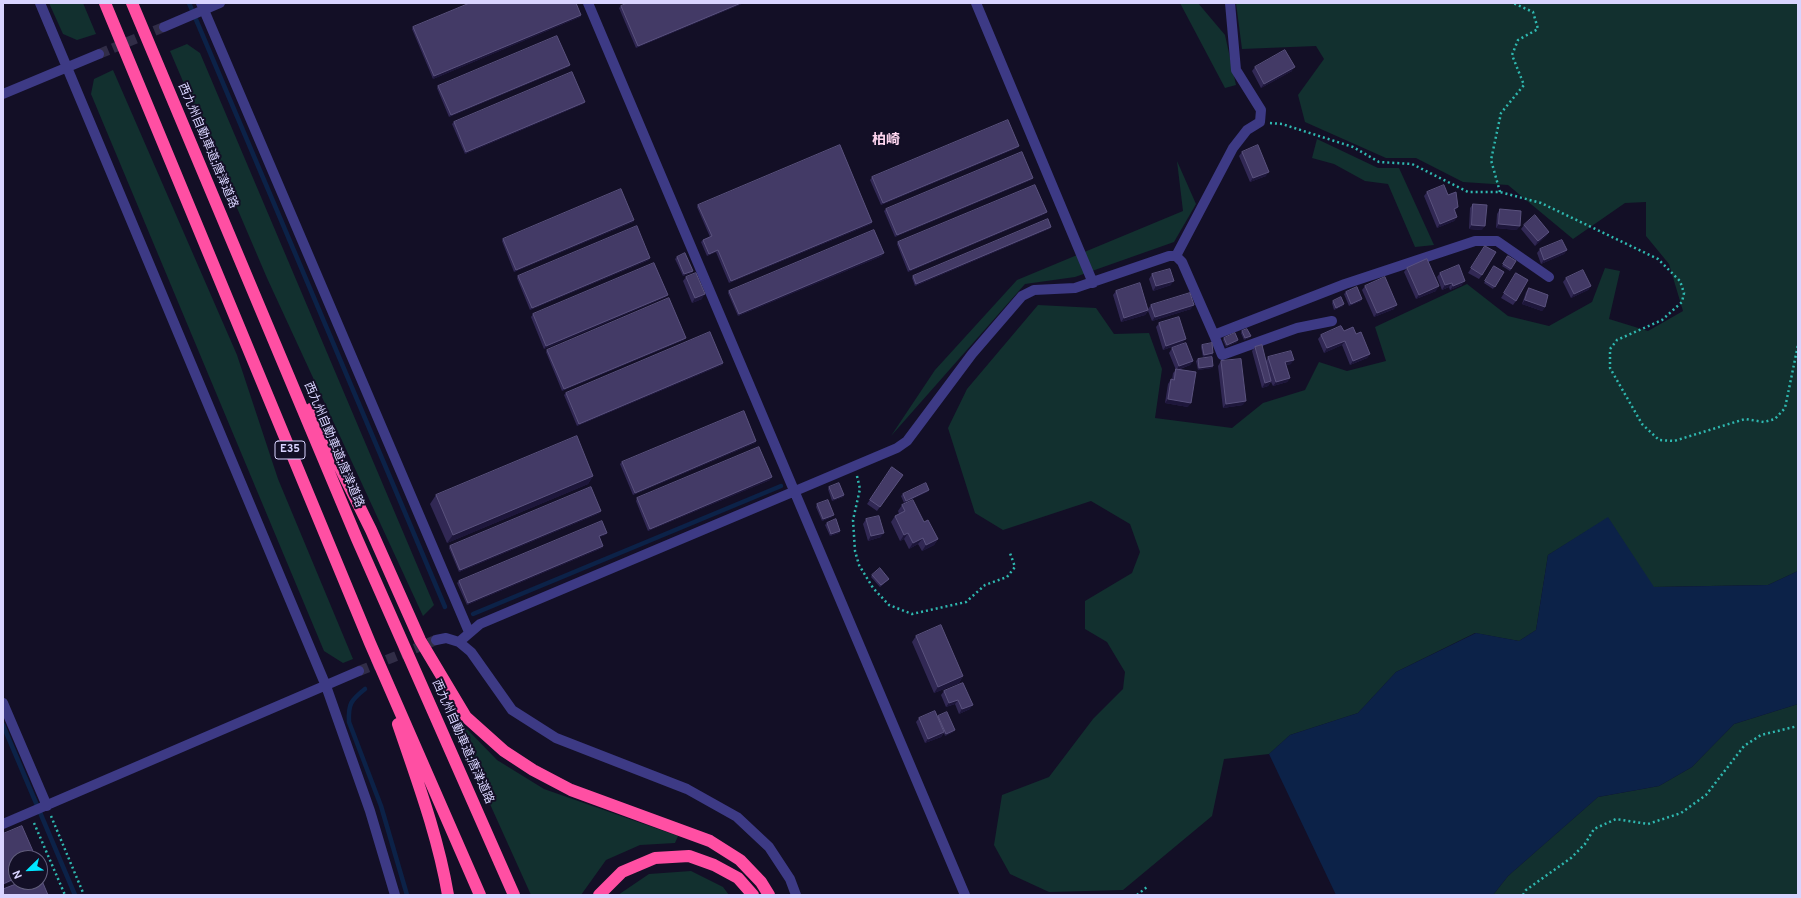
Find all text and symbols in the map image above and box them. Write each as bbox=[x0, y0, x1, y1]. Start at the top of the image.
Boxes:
street label: 西九州自動車道;唐津道路 bbox=[174, 81, 240, 211]
district label: 柏崎 bbox=[872, 133, 900, 149]
street label: 西九州自動車道;唐津道路 bbox=[300, 380, 366, 510]
road number: E35 bbox=[275, 441, 305, 459]
street label: 西九州自動車道;唐津道路 bbox=[428, 678, 496, 806]
north arrow bbox=[8, 850, 48, 890]
text: N bbox=[10, 868, 26, 881]

